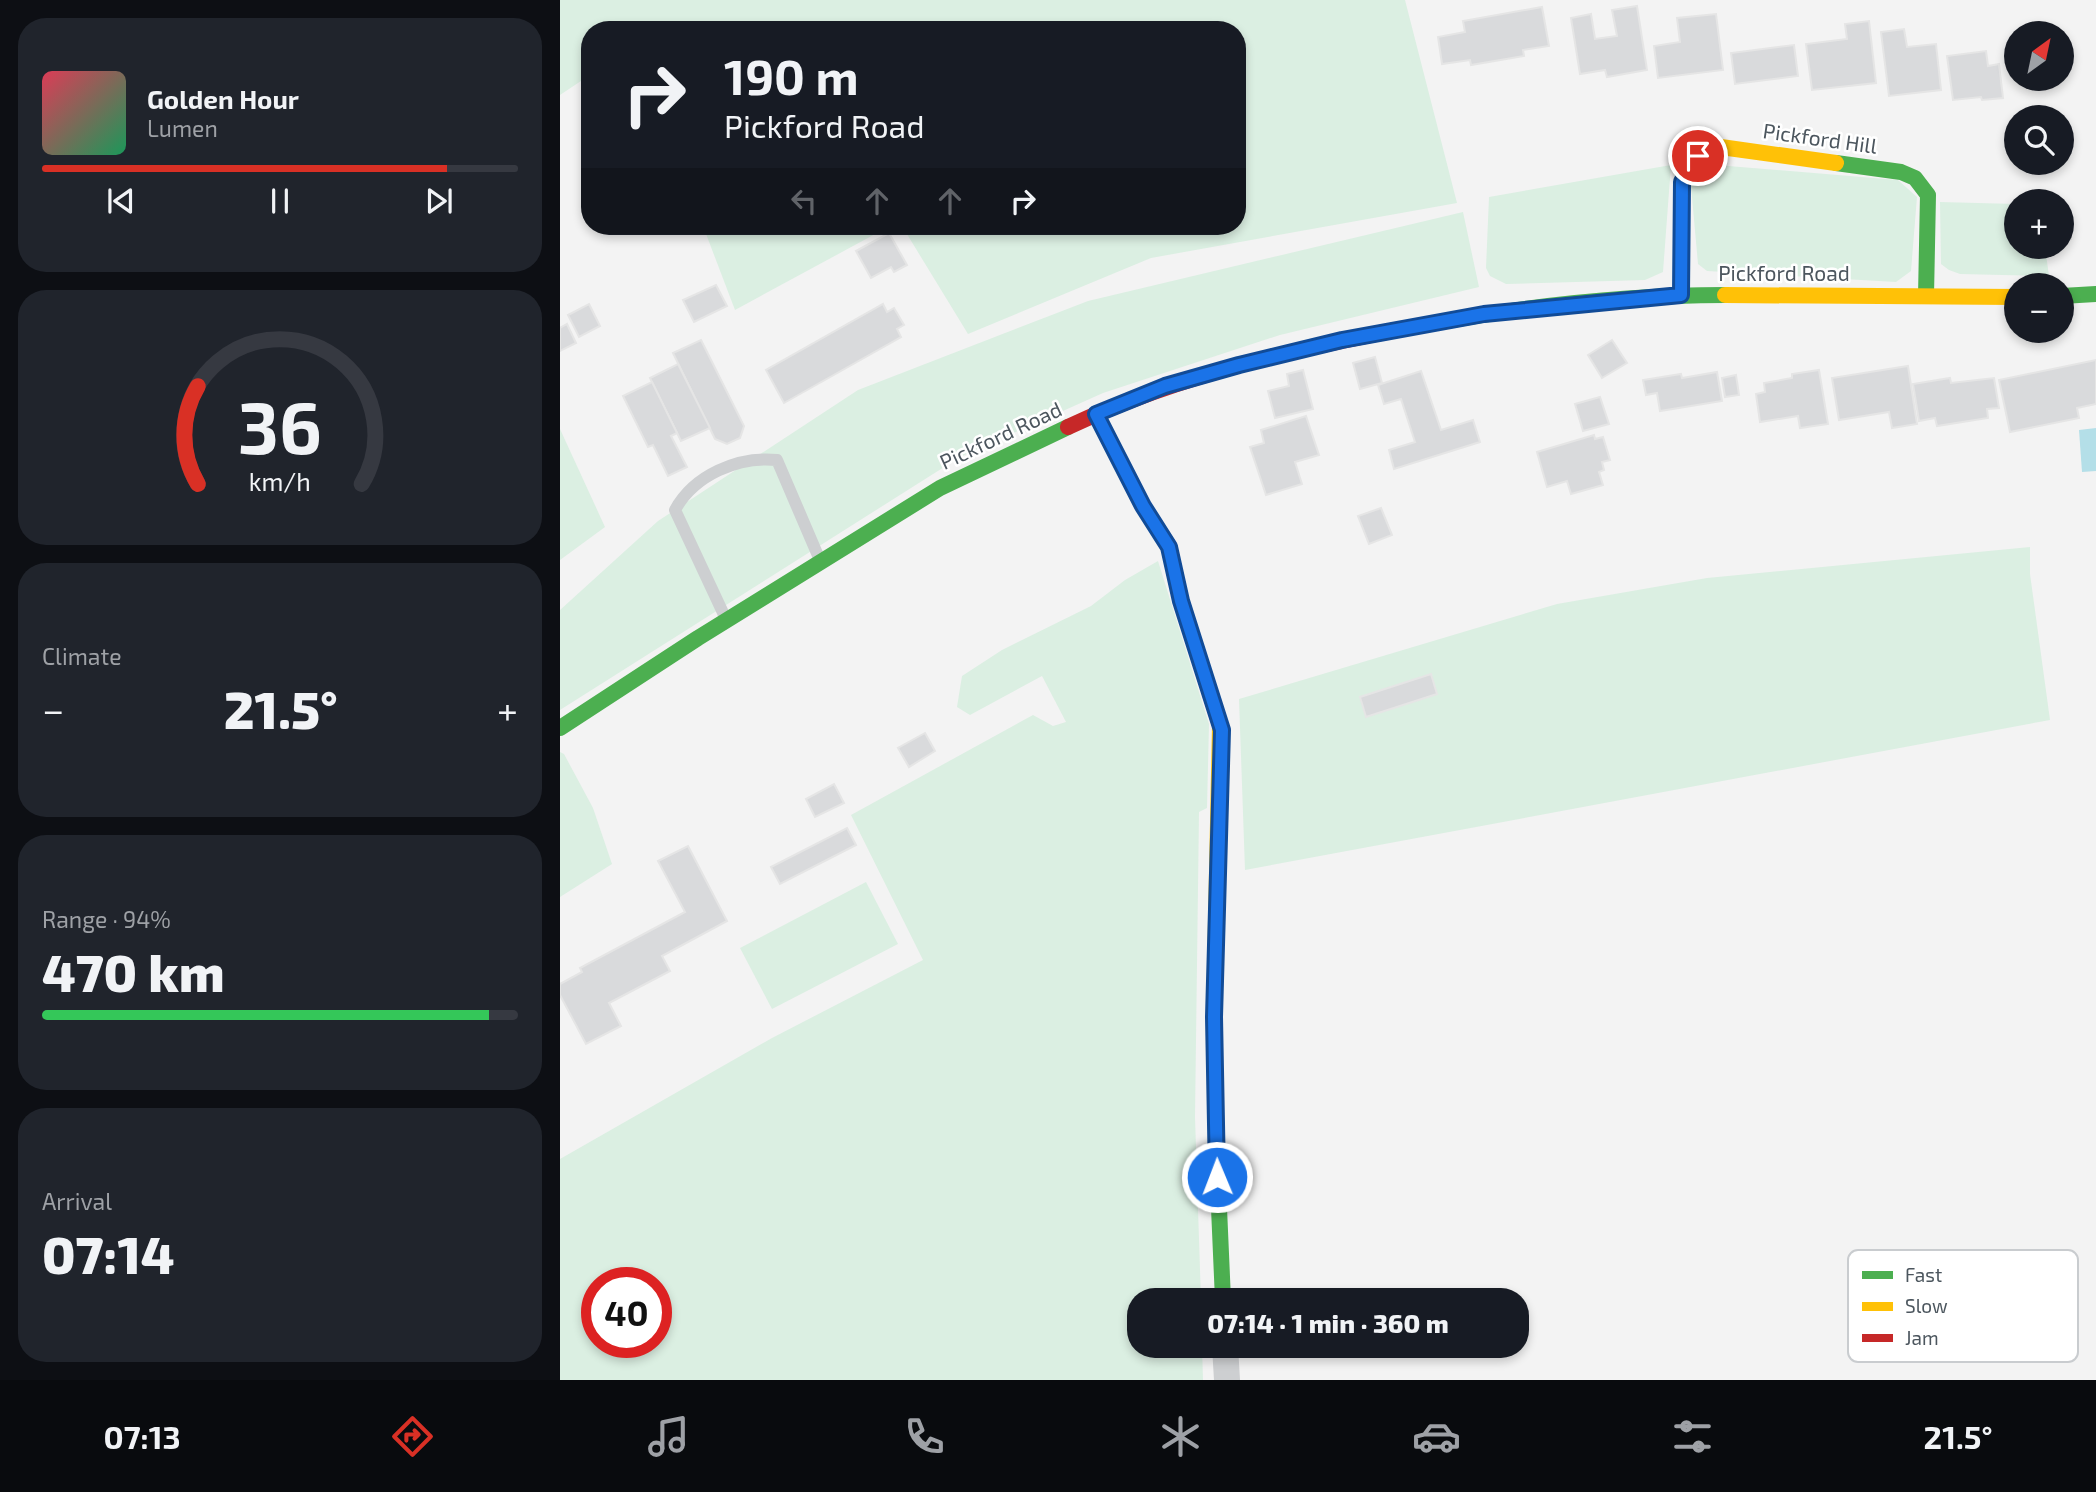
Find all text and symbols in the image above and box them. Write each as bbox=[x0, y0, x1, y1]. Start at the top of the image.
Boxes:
north arrow bbox=[2004, 21, 2074, 91]
map controls bbox=[2004, 21, 2074, 343]
text: 190 m bbox=[724, 46, 859, 105]
icon: right bbox=[609, 49, 700, 140]
text: Golden Hour bbox=[147, 83, 299, 114]
button: search bbox=[2004, 105, 2074, 175]
text: Pickford Road bbox=[724, 106, 925, 144]
text: Lumen bbox=[147, 114, 218, 142]
street label: Pickford Hill bbox=[1762, 117, 1880, 158]
pin bbox=[1668, 126, 1728, 186]
icon: arrive bbox=[1679, 137, 1717, 175]
icon: previous bbox=[102, 182, 140, 220]
icon: pause bbox=[261, 182, 299, 220]
icon: next bbox=[420, 182, 458, 220]
icon: left bbox=[785, 182, 823, 220]
icon: ahead bbox=[858, 182, 896, 220]
icon: ahead bbox=[931, 182, 969, 220]
icon: right bbox=[1004, 182, 1042, 220]
button: + bbox=[2004, 189, 2074, 259]
street label: Pickford Road bbox=[1718, 260, 1850, 285]
button: − bbox=[2004, 273, 2074, 343]
text: 36 bbox=[238, 381, 322, 469]
street label: Pickford Road bbox=[935, 396, 1065, 474]
text: km/h bbox=[249, 465, 311, 495]
text: Climate bbox=[42, 642, 122, 670]
text: 21.5° bbox=[224, 677, 338, 739]
text: − bbox=[42, 686, 64, 732]
text: + bbox=[497, 686, 518, 732]
text: Range · 94% bbox=[42, 905, 171, 933]
text: 470 km bbox=[42, 940, 225, 1002]
position arrow bbox=[1180, 1140, 1254, 1214]
text: Arrival bbox=[42, 1187, 112, 1215]
text: 07:14 bbox=[42, 1222, 175, 1284]
legend bbox=[1848, 1250, 2078, 1362]
text: Fast bbox=[1905, 1263, 1942, 1286]
speed limit sign: 40 bbox=[581, 1267, 672, 1358]
text: Slow bbox=[1905, 1294, 1948, 1317]
text: 07:14 · 1 min · 360 m bbox=[1207, 1307, 1449, 1338]
text: Jam bbox=[1905, 1326, 1939, 1349]
icon: directions bbox=[388, 1412, 437, 1461]
icon: music bbox=[644, 1412, 693, 1461]
icon: phone bbox=[900, 1412, 949, 1461]
icon: climate bbox=[1156, 1412, 1205, 1461]
icon: car bbox=[1412, 1412, 1461, 1461]
icon: filters bbox=[1668, 1412, 1717, 1461]
text: 07:13 bbox=[103, 1417, 181, 1455]
text: 21.5° bbox=[1924, 1417, 1992, 1455]

